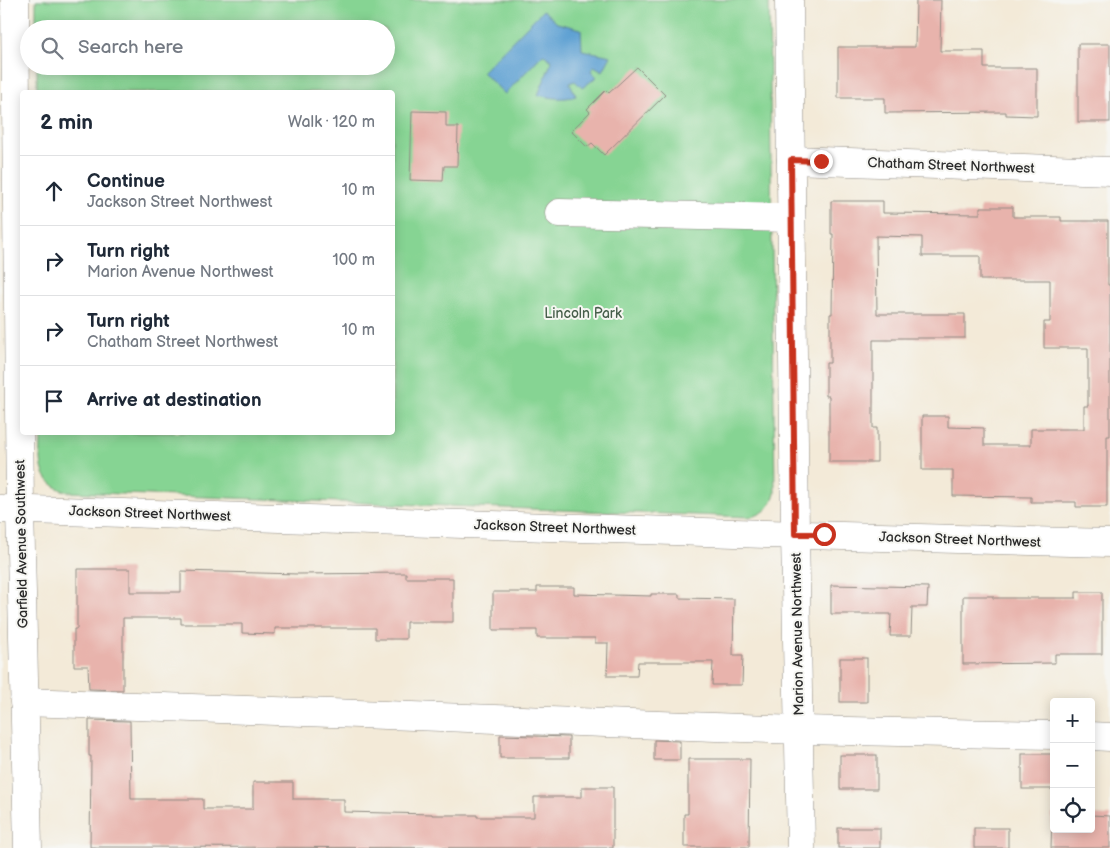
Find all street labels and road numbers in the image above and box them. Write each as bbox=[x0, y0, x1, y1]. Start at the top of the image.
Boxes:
street label: Chatham Street Northwest bbox=[867, 154, 1036, 177]
street label: Garfield Avenue Southwest bbox=[12, 459, 31, 628]
street label: Jackson Street Northwest bbox=[69, 502, 232, 525]
street label: Jackson Street Northwest bbox=[474, 516, 637, 539]
street label: Jackson Street Northwest bbox=[879, 528, 1042, 551]
street label: Marion Avenue Northwest bbox=[788, 552, 807, 716]

